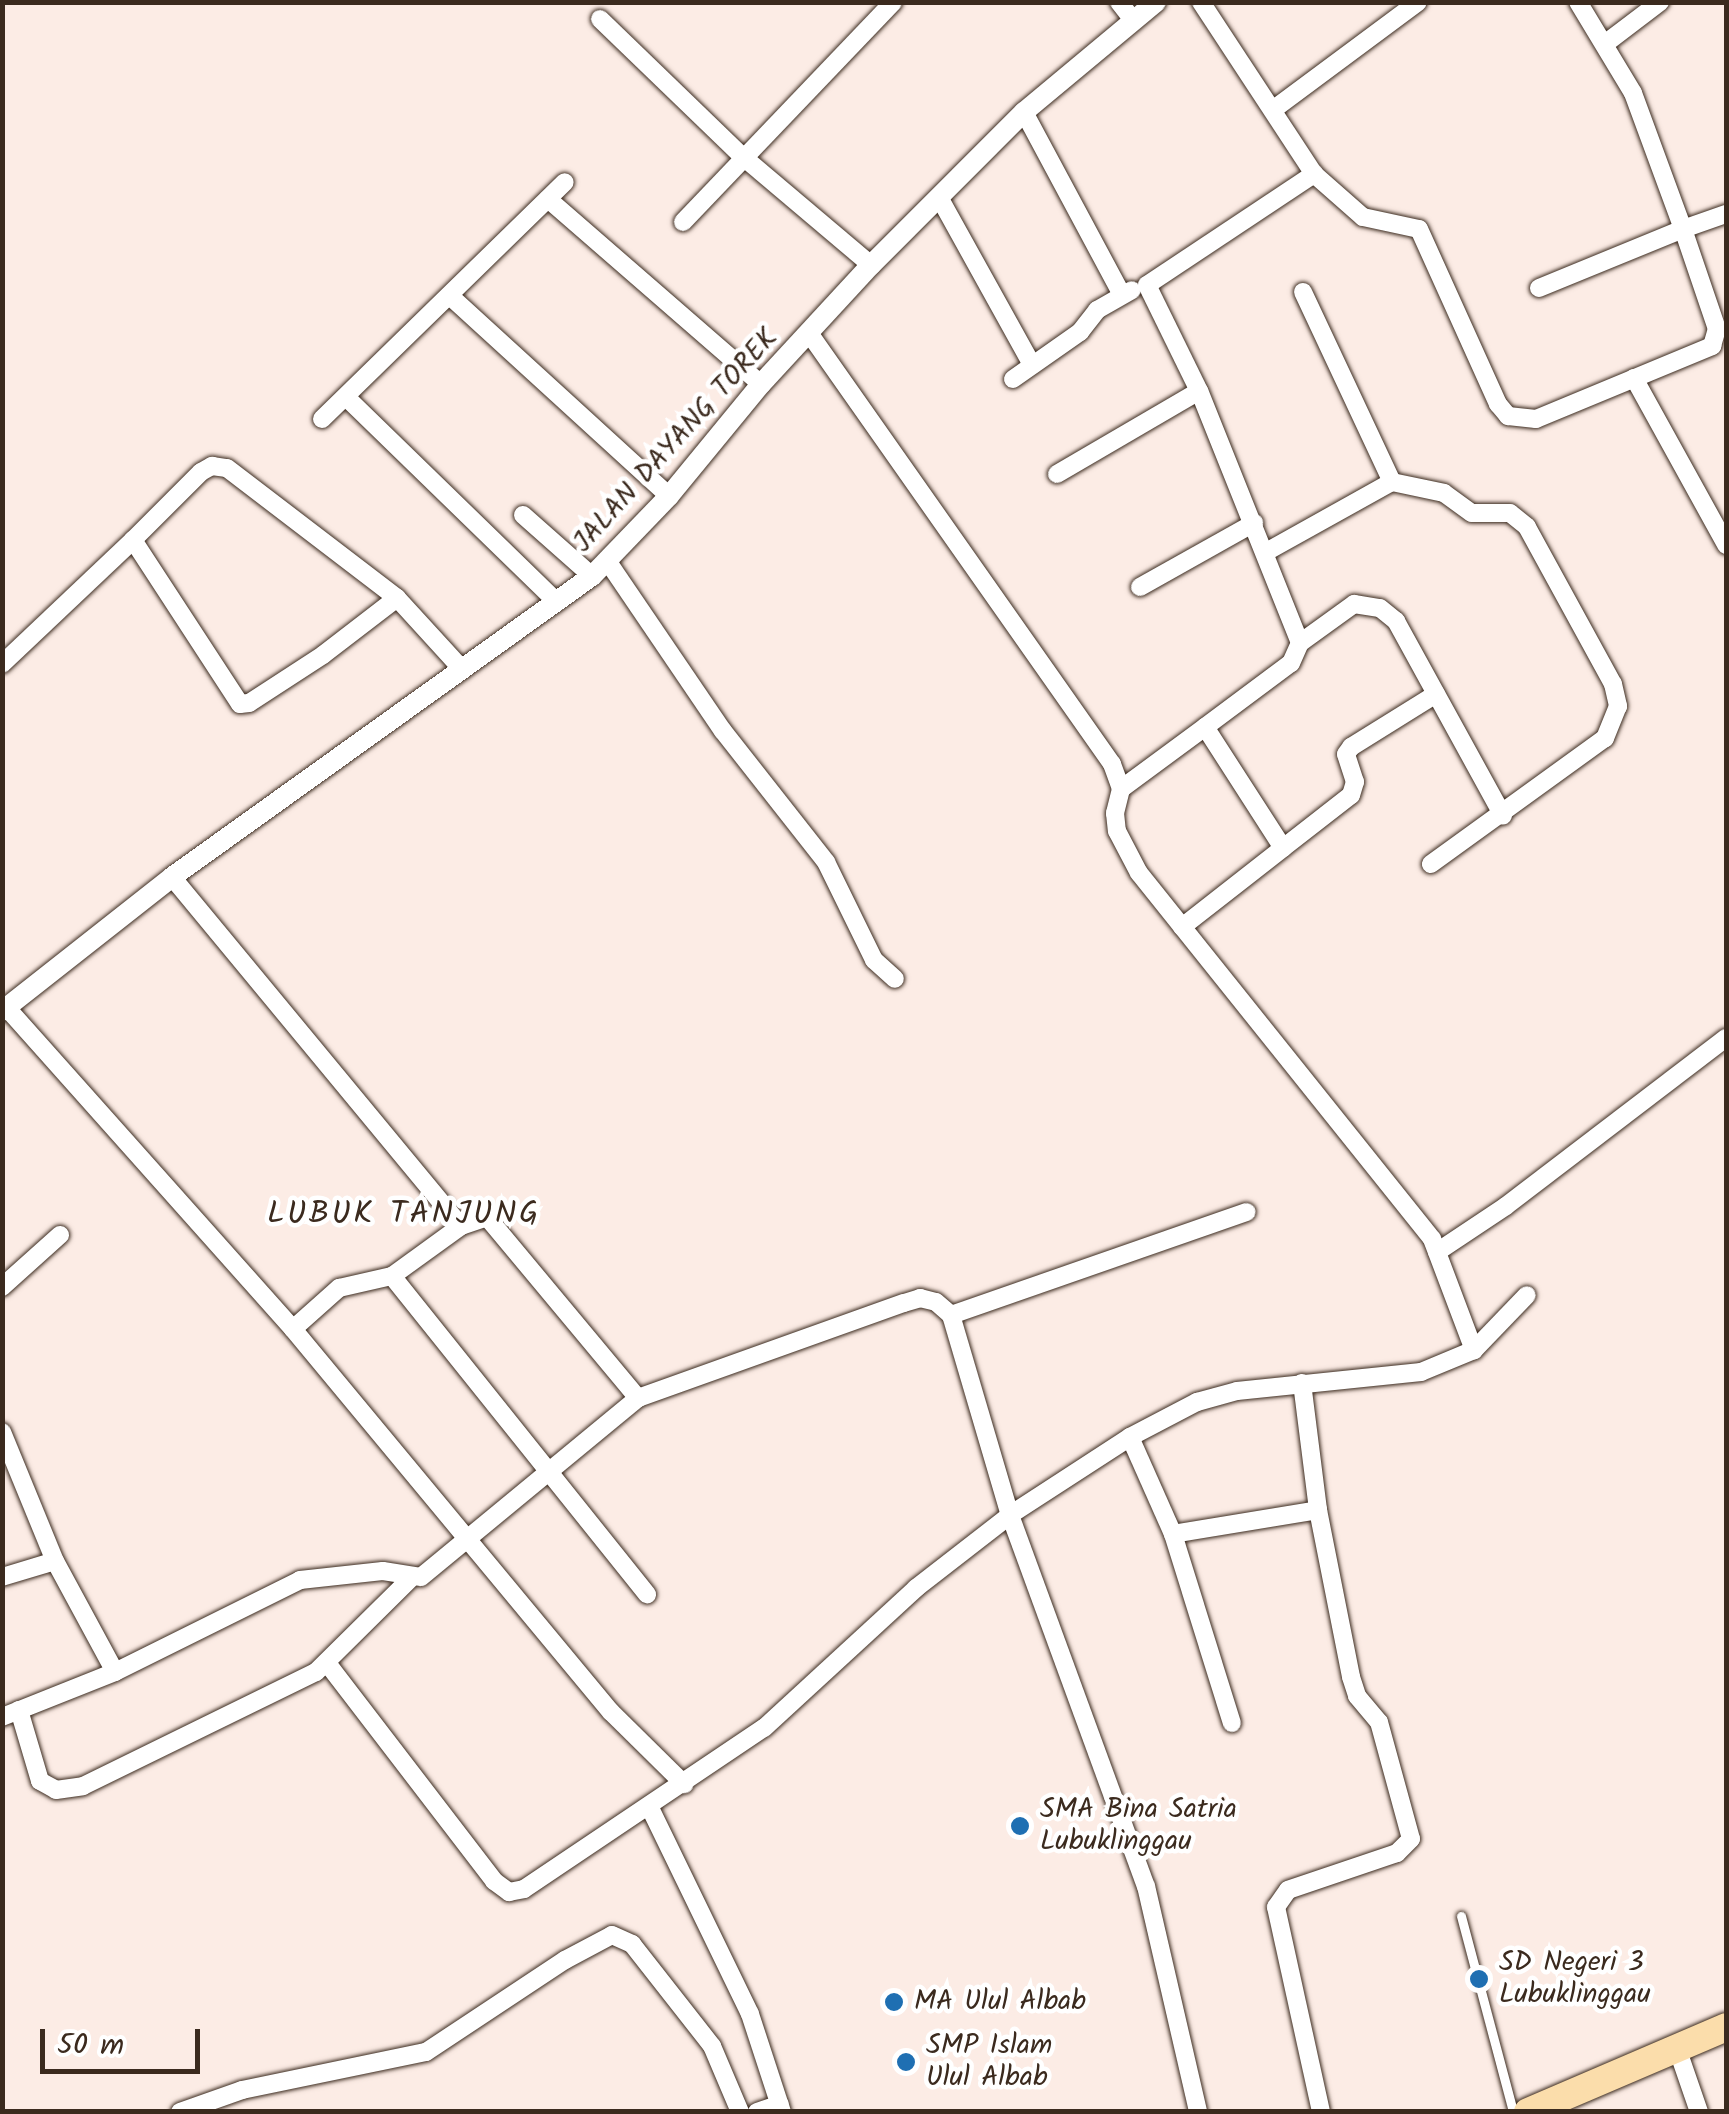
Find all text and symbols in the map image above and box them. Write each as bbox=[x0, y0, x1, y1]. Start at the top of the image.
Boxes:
street label: JALAN DAYANG TOREK bbox=[567, 322, 785, 560]
district label: LUBUK TANJUNG bbox=[267, 1196, 541, 1234]
place label: SMA Bina Satria Lubuklinggau bbox=[1040, 1793, 1237, 1859]
marker: SMA Bina Satria Lubuklinggau bbox=[1009, 1815, 1031, 1837]
place label: SD Negeri 3 Lubuklinggau bbox=[1499, 1946, 1651, 2012]
marker: SD Negeri 3 Lubuklinggau bbox=[1468, 1968, 1490, 1990]
place label: MA Ulul Albab bbox=[914, 1985, 1086, 2019]
marker: MA Ulul Albab bbox=[883, 1991, 905, 2013]
scale bar bbox=[45, 2009, 205, 2071]
text: 50 m bbox=[57, 2022, 124, 2070]
place label: SMP Islam Ulul Albab bbox=[926, 2029, 1052, 2095]
marker: SMP Islam Ulul Albab bbox=[895, 2051, 917, 2073]

